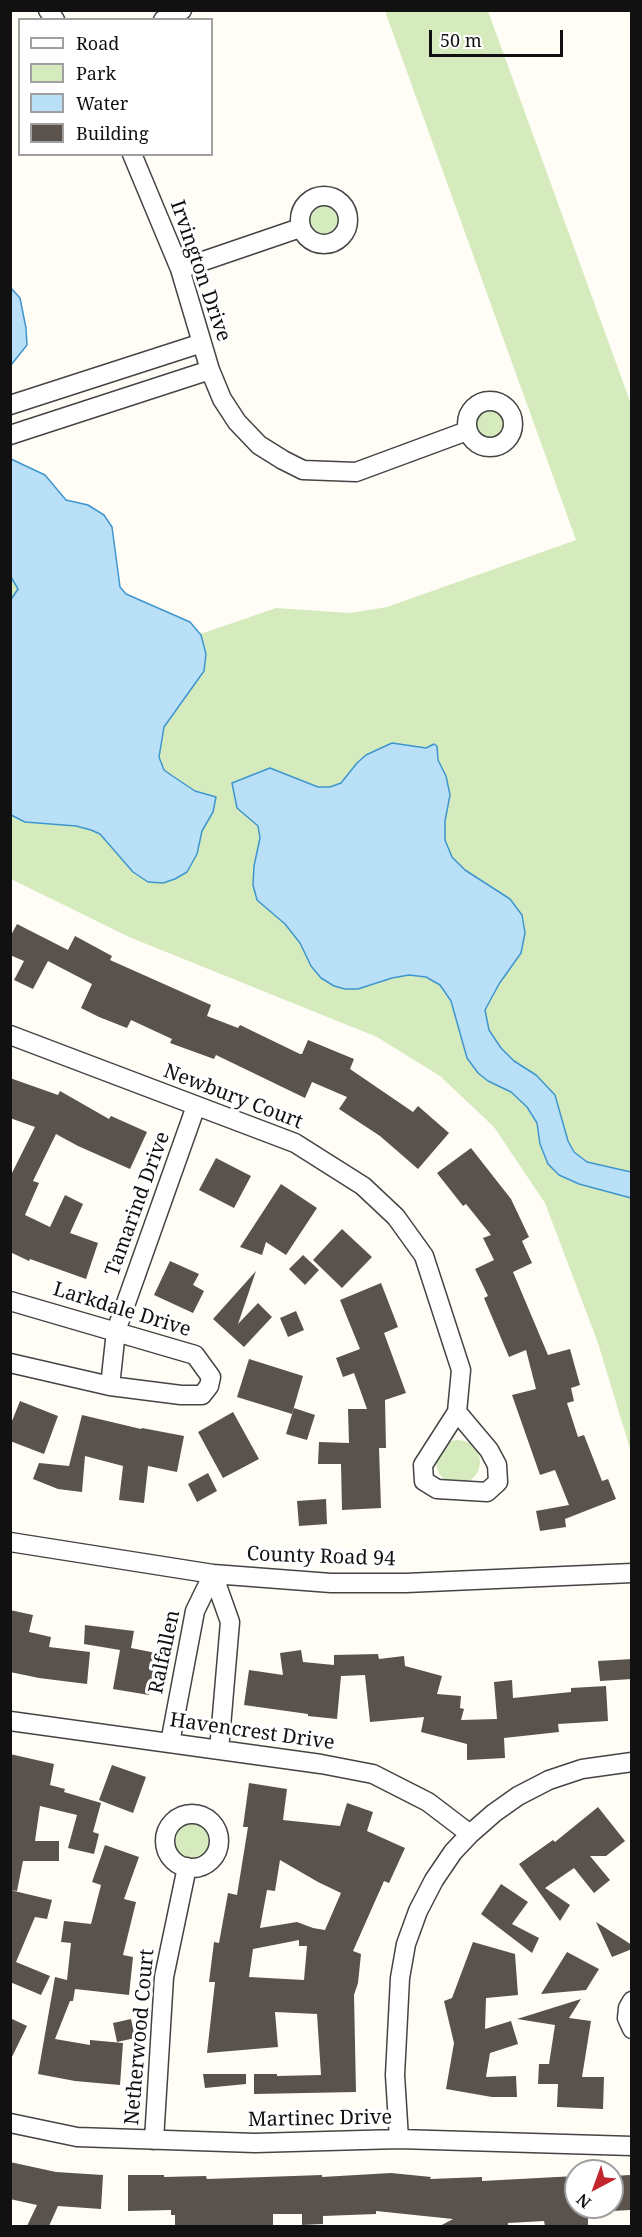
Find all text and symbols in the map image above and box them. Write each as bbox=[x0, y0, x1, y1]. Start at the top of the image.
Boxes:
legend bbox=[18, 18, 213, 156]
scale bar bbox=[432, 18, 566, 56]
text: 50 m bbox=[440, 28, 482, 52]
text: Road bbox=[76, 31, 119, 55]
text: Park bbox=[76, 61, 116, 85]
text: Water bbox=[76, 91, 128, 115]
text: Building bbox=[76, 121, 149, 145]
street label: Irvington Drive bbox=[165, 197, 235, 345]
street label: Newbury Court bbox=[160, 1059, 306, 1135]
street label: Tamarind Drive bbox=[101, 1129, 175, 1279]
street label: Larkdale Drive bbox=[50, 1278, 194, 1342]
street label: County Road 94 bbox=[246, 1542, 396, 1572]
street label: Ralfallen bbox=[144, 1608, 186, 1696]
street label: Havencrest Drive bbox=[168, 1709, 336, 1755]
street label: Netherwood Court bbox=[120, 1948, 160, 2126]
street label: Martinec Drive bbox=[248, 2106, 392, 2132]
north arrow bbox=[564, 2159, 624, 2219]
text: N bbox=[572, 2189, 595, 2214]

